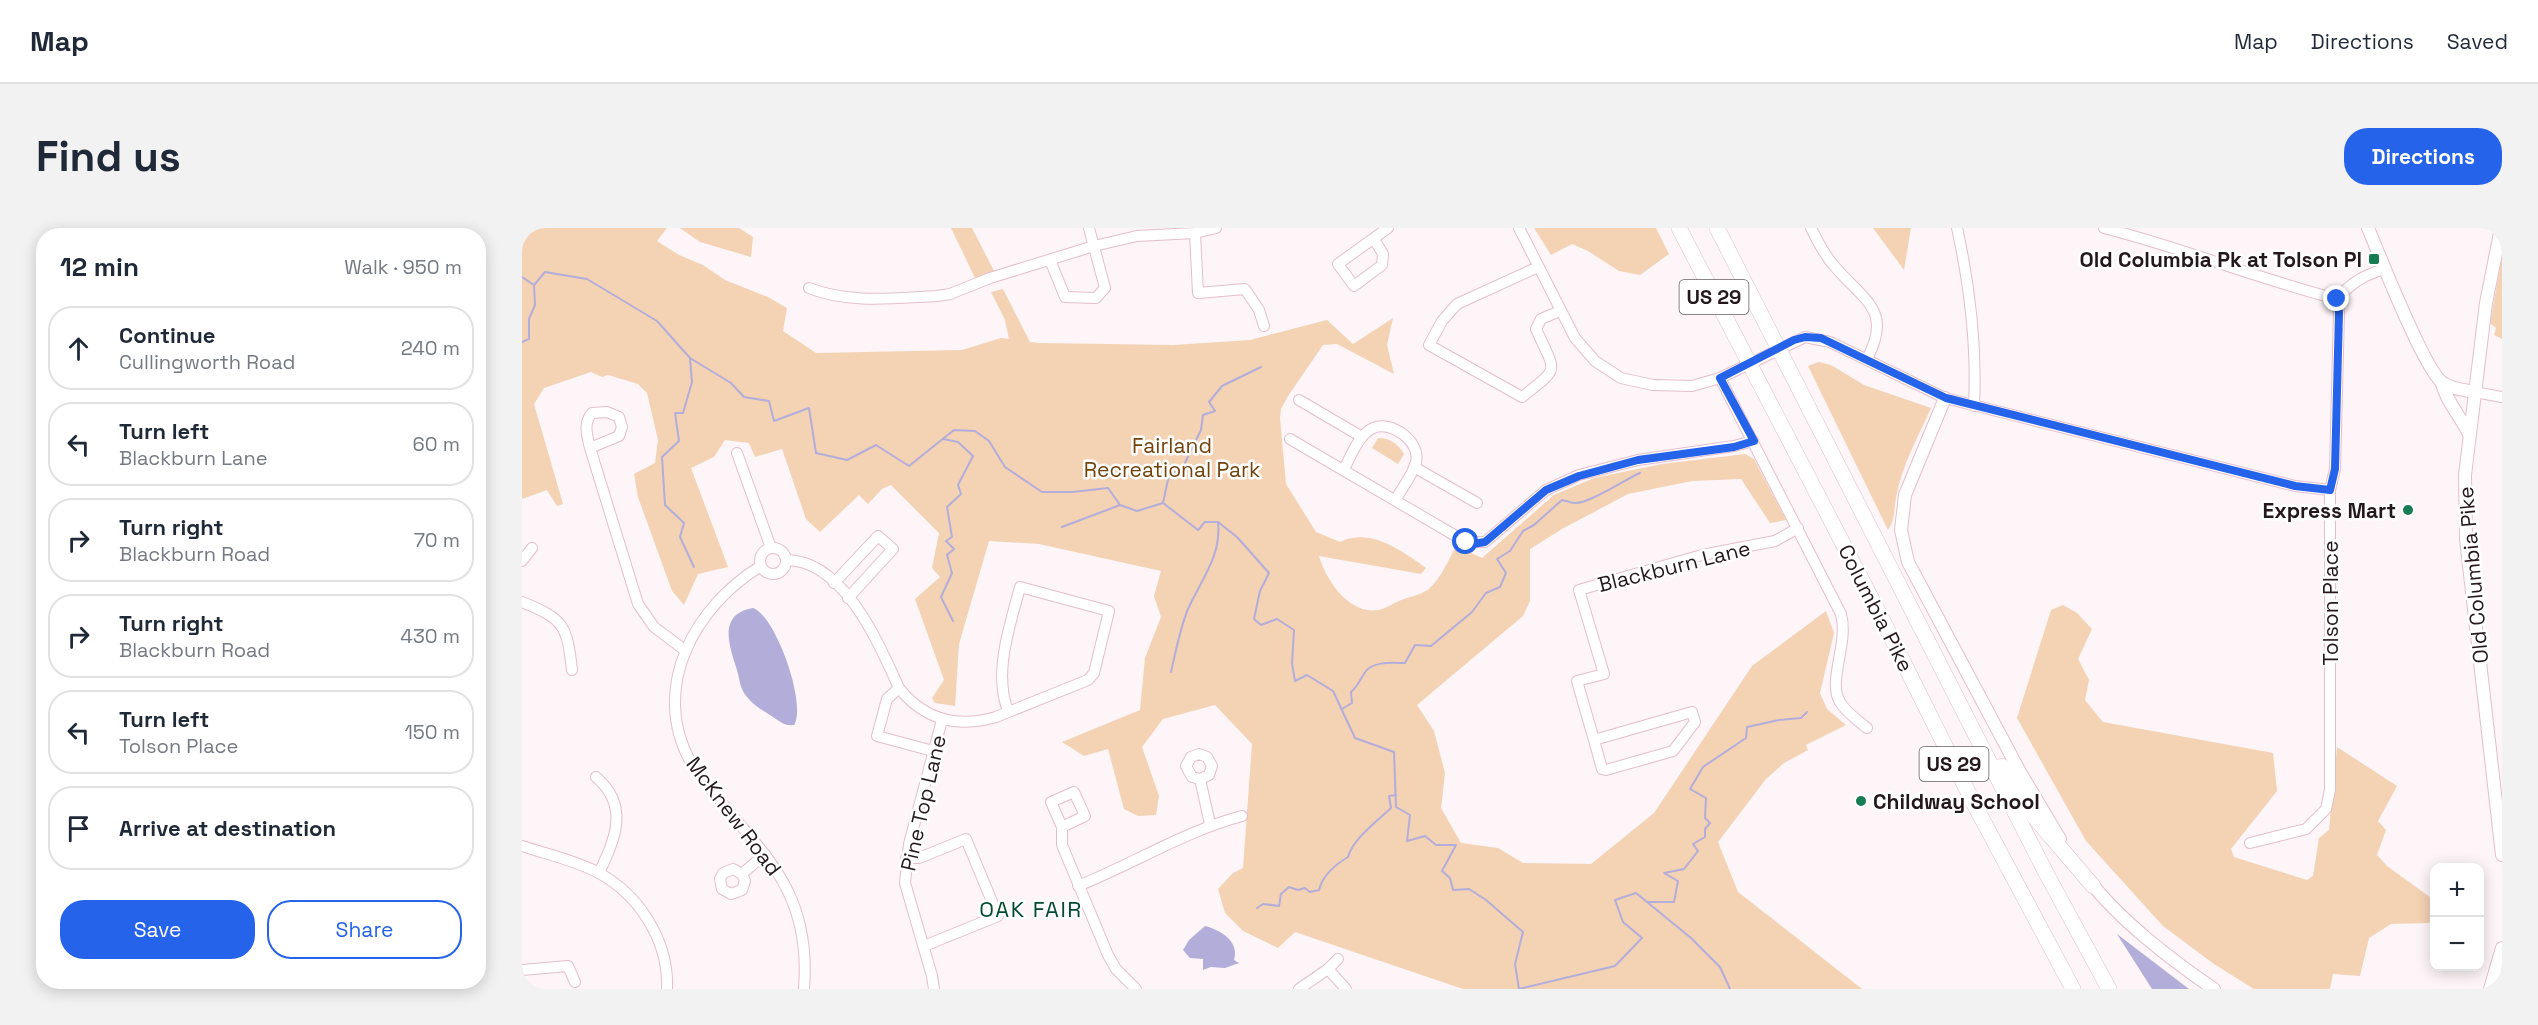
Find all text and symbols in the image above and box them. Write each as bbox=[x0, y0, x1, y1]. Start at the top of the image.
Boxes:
text: Map bbox=[30, 23, 89, 59]
text: Map bbox=[2234, 28, 2278, 55]
text: Directions bbox=[2311, 28, 2414, 55]
text: Saved bbox=[2447, 28, 2508, 55]
button: Directions bbox=[2344, 128, 2502, 185]
text: Find us bbox=[36, 130, 181, 183]
place label: Old Columbia Pk at Tolson Pl bbox=[2079, 246, 2362, 273]
text: 12 min bbox=[60, 250, 139, 284]
marker: Old Columbia Pk at Tolson Pl bbox=[2367, 252, 2381, 266]
text: Walk · 950 m bbox=[344, 254, 462, 280]
road number: US 29 bbox=[1680, 280, 1748, 314]
route end bbox=[2323, 285, 2349, 311]
text: Continue bbox=[119, 321, 215, 349]
icon: ahead bbox=[62, 332, 95, 365]
text: 240 m bbox=[401, 335, 460, 361]
text: Cullingworth Road bbox=[119, 349, 295, 375]
text: Turn left bbox=[119, 417, 209, 445]
icon: left bbox=[62, 428, 95, 461]
text: 60 m bbox=[413, 431, 460, 457]
park label: Fairland Recreational Park bbox=[1084, 432, 1260, 483]
text: Blackburn Lane bbox=[119, 445, 268, 471]
street label: Old Columbia Pike bbox=[2452, 485, 2494, 665]
place label: Express Mart bbox=[2263, 497, 2396, 524]
marker: Express Mart bbox=[2401, 503, 2415, 517]
text: Turn right bbox=[119, 513, 224, 541]
icon: right bbox=[62, 524, 95, 557]
text: 70 m bbox=[414, 527, 460, 553]
route start bbox=[1452, 528, 1478, 554]
street label: Blackburn Lane bbox=[1595, 534, 1753, 598]
street label: Columbia Pike bbox=[1832, 540, 1920, 676]
street label: Tolson Place bbox=[2317, 540, 2344, 666]
text: Blackburn Road bbox=[119, 541, 270, 567]
text: Turn right bbox=[119, 609, 224, 637]
icon: right bbox=[62, 620, 95, 653]
text: 430 m bbox=[400, 623, 460, 649]
text: Blackburn Road bbox=[119, 637, 270, 663]
text: Turn left bbox=[119, 705, 209, 733]
icon: left bbox=[62, 716, 95, 749]
text: 150 m bbox=[405, 719, 460, 745]
street label: Pine Top Lane bbox=[894, 732, 952, 874]
text: Tolson Place bbox=[119, 733, 238, 759]
road number: US 29 bbox=[1920, 747, 1988, 781]
street label: McKnew Road bbox=[680, 751, 788, 881]
place label: Childway School bbox=[1873, 788, 2040, 815]
marker: Childway School bbox=[1854, 794, 1868, 808]
icon: arrive bbox=[62, 812, 95, 845]
text: Arrive at destination bbox=[119, 814, 336, 842]
map controls bbox=[2430, 863, 2484, 971]
button: + bbox=[2430, 863, 2484, 917]
district label: OAK FAIR bbox=[979, 895, 1083, 923]
button: Save bbox=[60, 900, 255, 959]
button: Share bbox=[267, 900, 462, 959]
button: − bbox=[2430, 917, 2484, 971]

